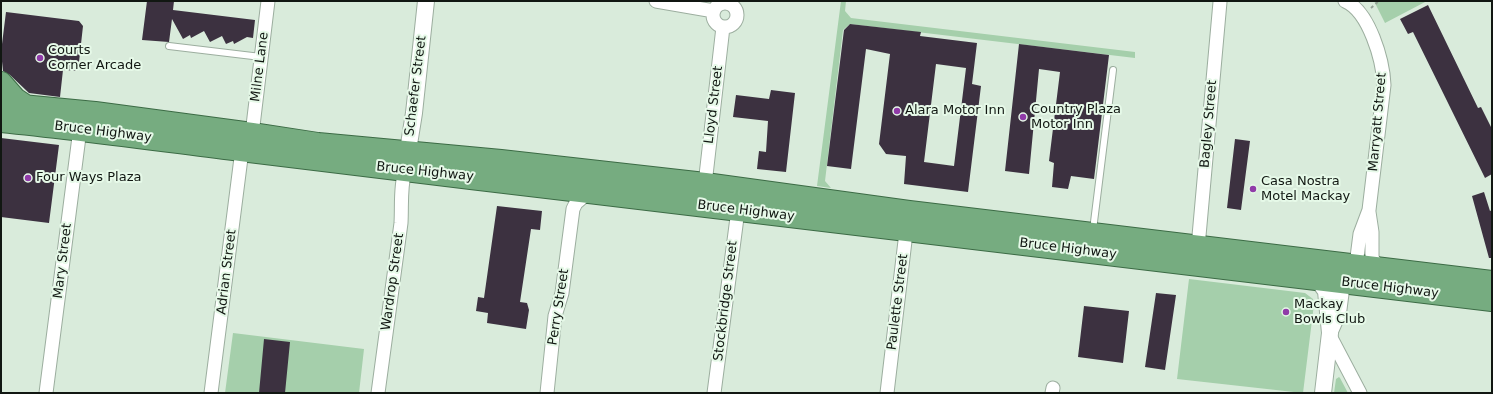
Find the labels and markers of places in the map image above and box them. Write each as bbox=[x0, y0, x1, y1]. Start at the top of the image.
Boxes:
place label: Courts Corner Arcade bbox=[48, 43, 141, 74]
marker: Courts Corner Arcade bbox=[35, 53, 45, 63]
place label: Country Plaza Motor Inn bbox=[1031, 102, 1121, 133]
place label: Alara Motor Inn bbox=[905, 103, 1005, 119]
marker: Alara Motor Inn bbox=[892, 106, 902, 116]
marker: Country Plaza Motor Inn bbox=[1018, 112, 1028, 122]
place label: Four Ways Plaza bbox=[36, 170, 141, 186]
marker: Four Ways Plaza bbox=[23, 173, 33, 183]
place label: Casa Nostra Motel Mackay bbox=[1261, 174, 1350, 205]
marker: Casa Nostra Motel Mackay bbox=[1248, 184, 1258, 194]
place label: Mackay Bowls Club bbox=[1294, 297, 1365, 328]
marker: Mackay Bowls Club bbox=[1281, 307, 1291, 317]

